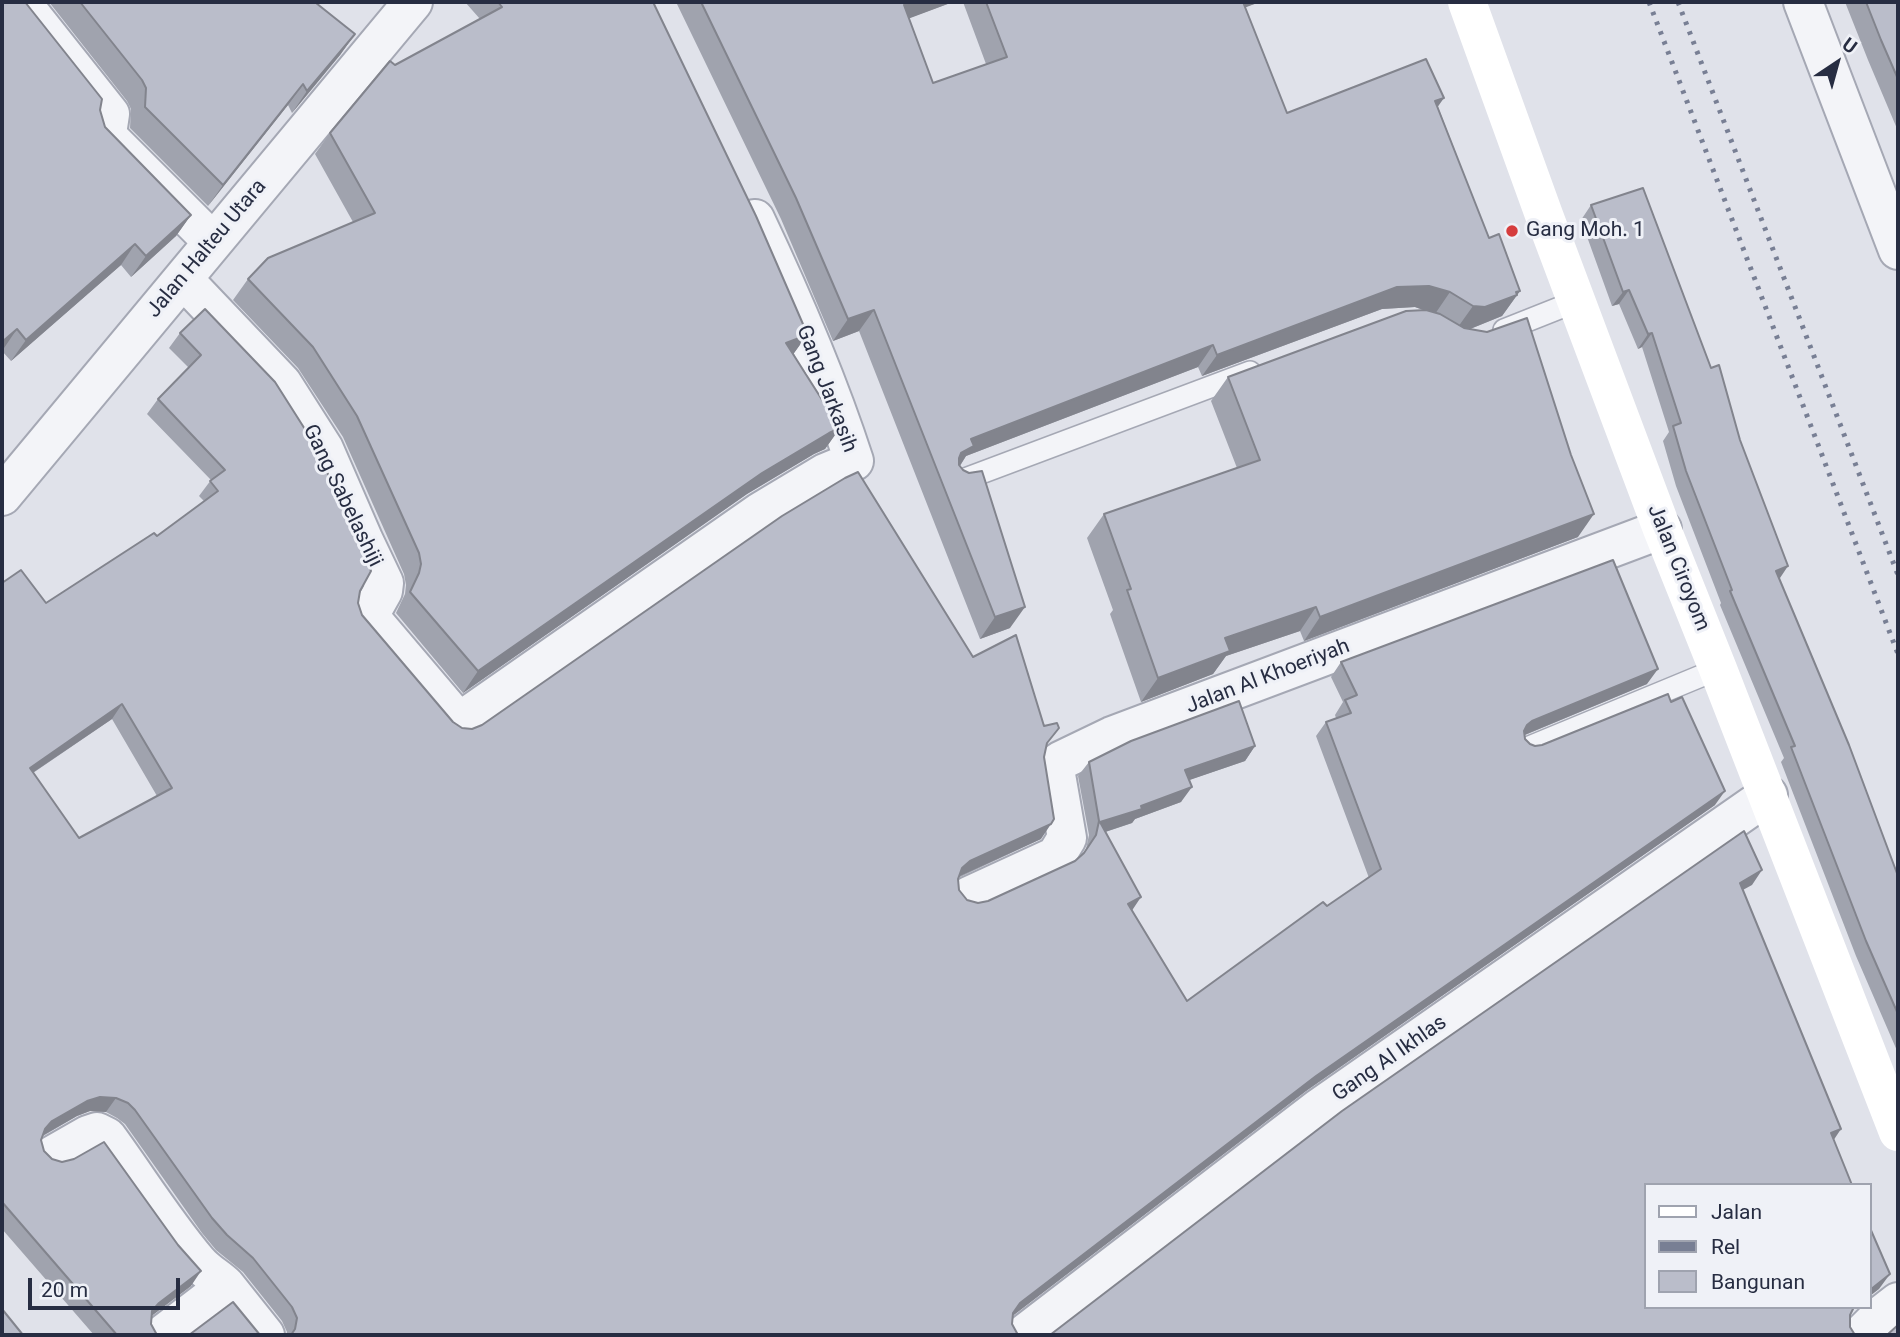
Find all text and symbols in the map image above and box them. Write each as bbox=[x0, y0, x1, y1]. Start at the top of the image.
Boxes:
north arrow bbox=[1802, 28, 1872, 98]
text: U bbox=[1838, 33, 1861, 59]
street label: Jalan Halteu Utara bbox=[142, 175, 272, 323]
place label: Gang Moh. 1 bbox=[1526, 218, 1645, 244]
marker: Gang Moh. 1 bbox=[1504, 223, 1520, 239]
street label: Gang Jarkasih bbox=[790, 322, 862, 456]
street label: Gang Sabelashiji bbox=[297, 421, 387, 571]
street label: Jalan Ciroyom bbox=[1641, 501, 1715, 635]
street label: Jalan Al Khoeriyah bbox=[1183, 634, 1353, 720]
street label: Gang Al Ikhlas bbox=[1328, 1010, 1452, 1108]
legend bbox=[1644, 1183, 1872, 1309]
text: Jalan bbox=[1711, 1200, 1762, 1224]
text: Rel bbox=[1711, 1235, 1740, 1259]
scale bar bbox=[32, 1264, 184, 1308]
text: Bangunan bbox=[1711, 1270, 1805, 1294]
text: 20 m bbox=[41, 1278, 88, 1302]

